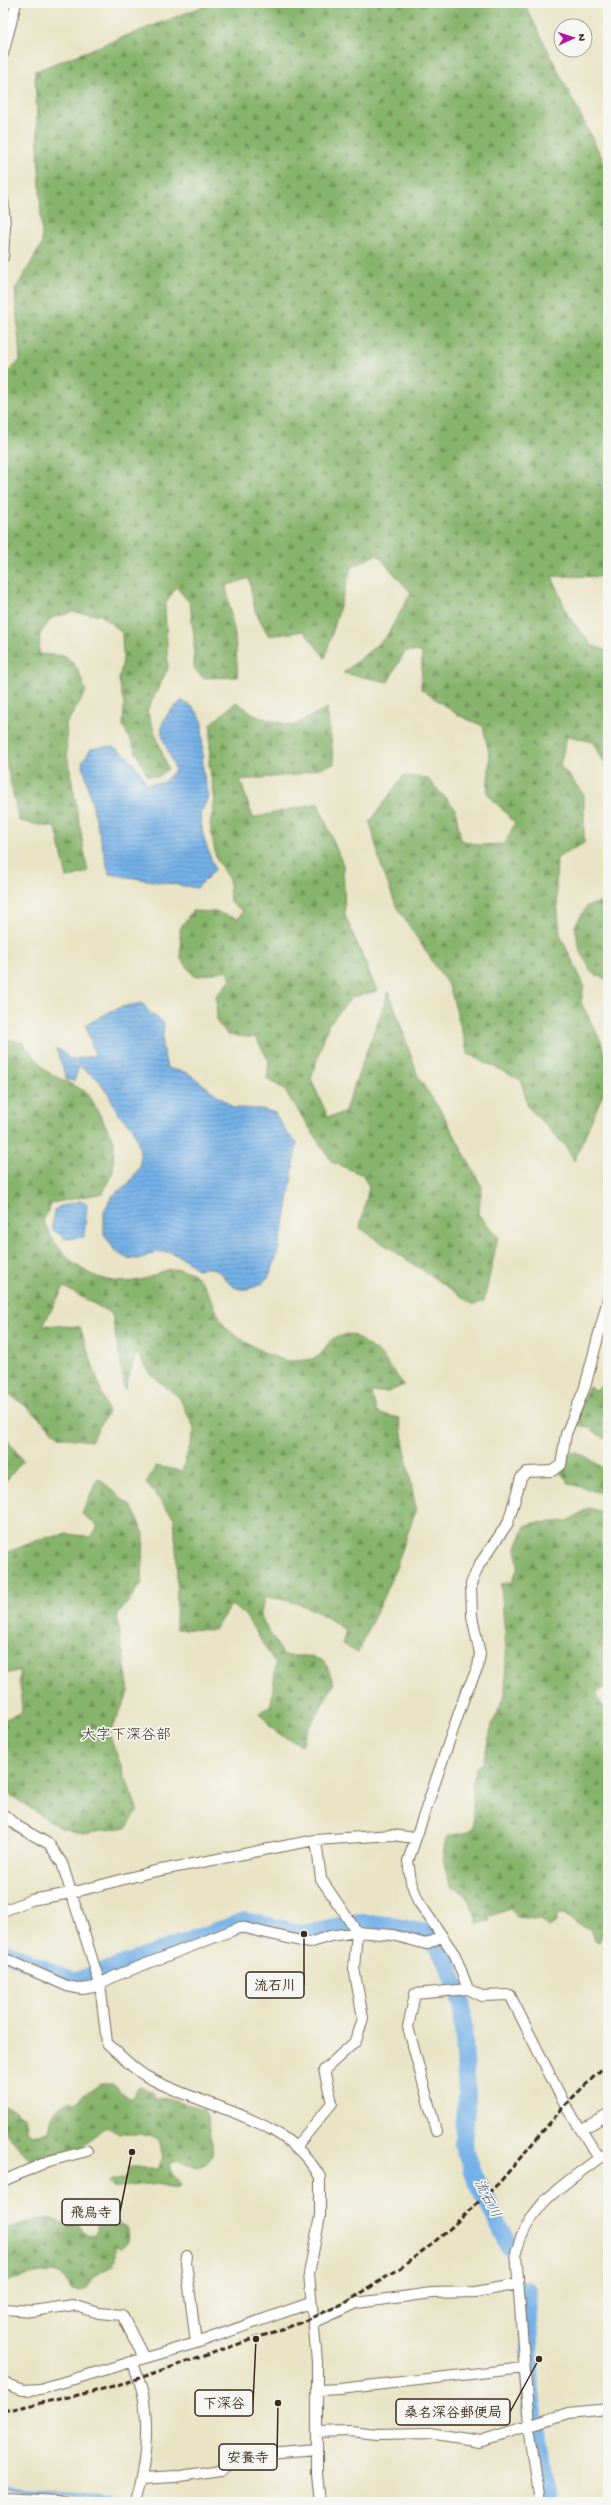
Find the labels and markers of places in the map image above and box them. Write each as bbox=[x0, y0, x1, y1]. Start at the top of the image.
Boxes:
callout: 流石川 bbox=[246, 1972, 304, 1998]
callout: 飛鳥寺 bbox=[62, 2199, 120, 2225]
callout: 下深谷 bbox=[195, 2390, 253, 2416]
callout: 桑名深谷郵便局 bbox=[396, 2399, 510, 2425]
callout: 安養寺 bbox=[219, 2444, 277, 2470]

